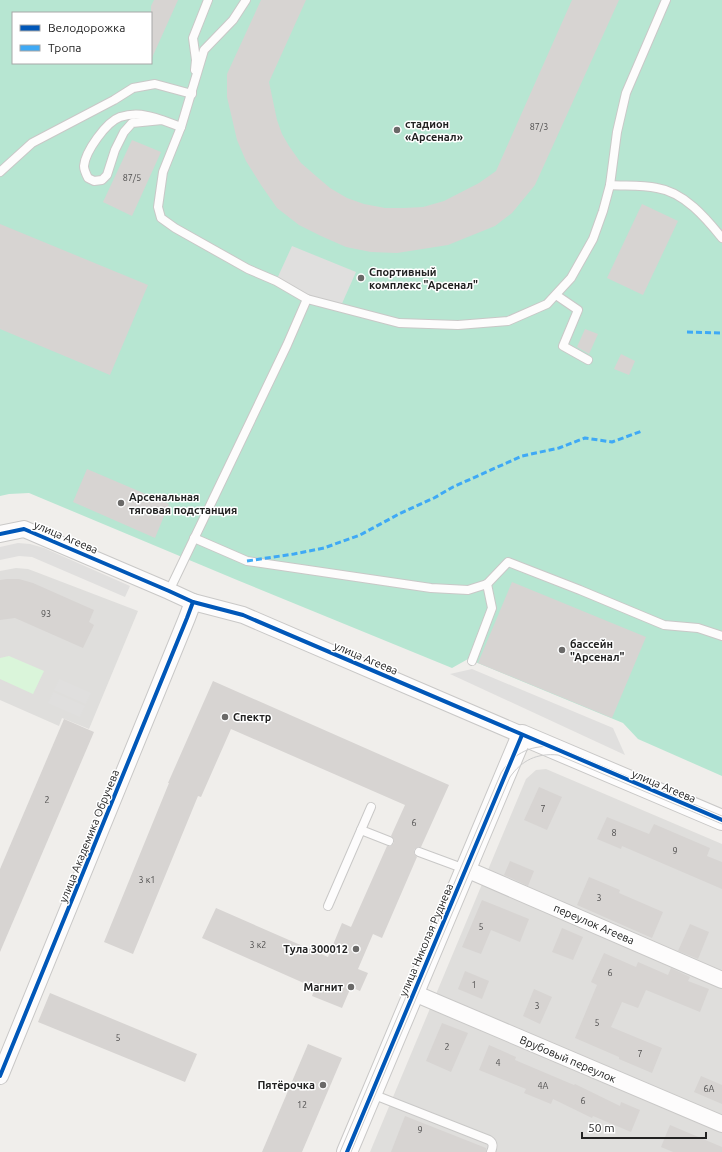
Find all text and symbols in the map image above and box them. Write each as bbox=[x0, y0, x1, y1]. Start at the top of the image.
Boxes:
legend bbox=[12, 12, 152, 64]
text: Велодорожка bbox=[48, 21, 125, 34]
text: Тропа bbox=[48, 41, 81, 54]
place label: стадион «Арсенал» bbox=[405, 118, 463, 143]
house number: 87/3 bbox=[530, 122, 548, 132]
marker: стадион «Арсенал» bbox=[392, 125, 402, 135]
house number: 87/5 bbox=[123, 173, 141, 183]
place label: Спортивный комплекс "Арсенал" bbox=[369, 266, 478, 291]
marker: Спортивный комплекс "Арсенал" bbox=[356, 273, 366, 283]
place label: Арсенальная тяговая подстанция bbox=[129, 491, 237, 516]
marker: Арсенальная тяговая подстанция bbox=[116, 498, 126, 508]
street label: улица Агеева bbox=[32, 518, 100, 556]
house number: 93 bbox=[41, 609, 51, 619]
place label: бассейн "Арсенал" bbox=[570, 638, 625, 663]
street label: улица Агеева bbox=[332, 639, 400, 677]
marker: бассейн "Арсенал" bbox=[557, 645, 567, 655]
place label: Спектр bbox=[233, 711, 272, 723]
marker: Спектр bbox=[220, 712, 230, 722]
street label: улица Агеева bbox=[630, 767, 698, 805]
street label: улица Академика Обручева bbox=[57, 768, 121, 904]
house number: 2 bbox=[44, 795, 50, 805]
house number: 7 bbox=[540, 804, 546, 814]
house number: 6 bbox=[411, 818, 417, 828]
house number: 8 bbox=[611, 828, 617, 838]
house number: 9 bbox=[672, 846, 678, 856]
house number: 3 к1 bbox=[139, 875, 155, 885]
street label: улица Николая Руднева bbox=[397, 882, 455, 998]
house number: 3 bbox=[596, 893, 602, 903]
street label: переулок Агеева bbox=[552, 902, 636, 946]
house number: 5 bbox=[478, 922, 484, 932]
house number: 3 к2 bbox=[250, 940, 266, 950]
place label: Тула 300012 bbox=[283, 943, 348, 955]
marker: Тула 300012 bbox=[351, 944, 361, 954]
house number: 6 bbox=[607, 968, 613, 978]
house number: 1 bbox=[471, 980, 477, 990]
place label: Магнит bbox=[304, 981, 343, 993]
marker: Магнит bbox=[346, 982, 356, 992]
house number: 3 bbox=[534, 1001, 540, 1011]
house number: 5 bbox=[594, 1018, 600, 1028]
house number: 5 bbox=[115, 1033, 121, 1043]
street label: Врубовый переулок bbox=[518, 1033, 618, 1085]
house number: 2 bbox=[444, 1042, 450, 1052]
house number: 7 bbox=[637, 1049, 643, 1059]
house number: 4 bbox=[495, 1058, 501, 1068]
place label: Пятёрочка bbox=[257, 1079, 315, 1091]
marker: Пятёрочка bbox=[318, 1080, 328, 1090]
house number: 4А bbox=[538, 1081, 549, 1091]
house number: 6А bbox=[704, 1084, 715, 1094]
house number: 6 bbox=[580, 1096, 586, 1106]
house number: 12 bbox=[297, 1100, 307, 1110]
scale bar bbox=[582, 1114, 706, 1140]
text: 50 m bbox=[588, 1121, 615, 1134]
house number: 9 bbox=[417, 1125, 423, 1135]

